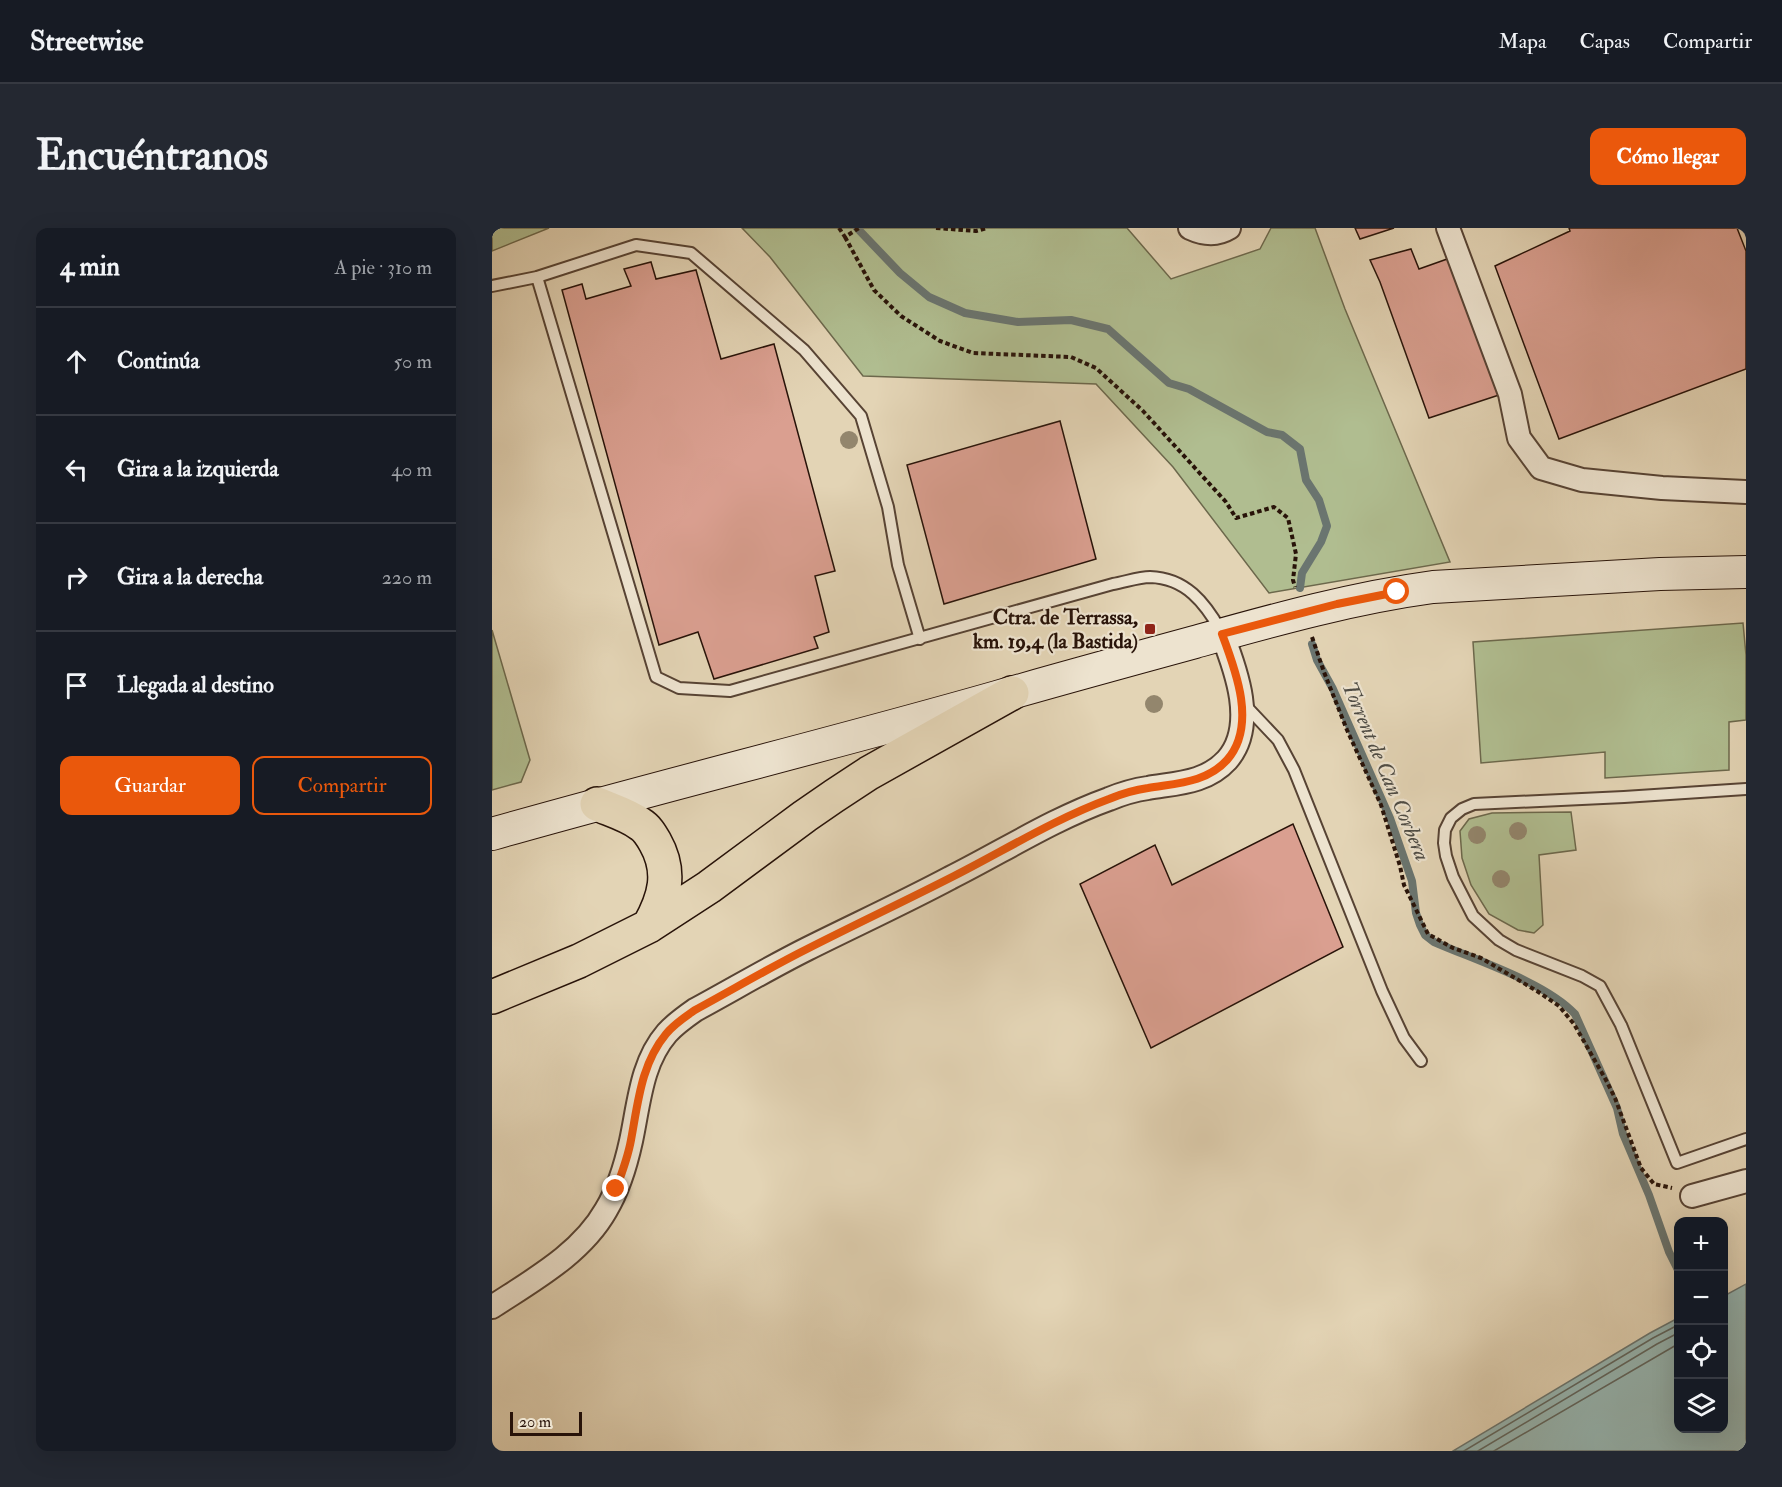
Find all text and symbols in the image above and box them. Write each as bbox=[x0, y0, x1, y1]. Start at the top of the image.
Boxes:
text: Streetwise bbox=[30, 24, 144, 59]
text: Mapa bbox=[1499, 28, 1547, 55]
text: Capas bbox=[1580, 28, 1630, 55]
text: Compartir bbox=[1663, 28, 1752, 55]
button: Cómo llegar bbox=[1590, 128, 1746, 185]
text: Encuéntranos bbox=[36, 130, 268, 182]
text: 4 min bbox=[60, 251, 120, 283]
text: A pie · 310 m bbox=[334, 255, 432, 280]
icon: ahead bbox=[60, 345, 93, 378]
text: Continúa bbox=[117, 347, 200, 375]
text: 50 m bbox=[393, 349, 432, 374]
icon: left bbox=[60, 453, 93, 486]
text: Gira a la izquierda bbox=[117, 455, 278, 483]
text: 40 m bbox=[391, 457, 432, 482]
icon: right bbox=[60, 561, 93, 594]
text: Gira a la derecha bbox=[117, 563, 263, 591]
text: 220 m bbox=[382, 565, 432, 590]
route start bbox=[1383, 578, 1409, 604]
place label: Ctra. de Terrassa, km. 19,4 (la Bastida) bbox=[972, 604, 1138, 655]
marker: Ctra. de Terrassa, km. 19,4 (la Bastida) bbox=[1143, 622, 1157, 636]
icon: arrive bbox=[60, 669, 93, 702]
text: Llegada al destino bbox=[117, 671, 274, 699]
water label: Torrent de Can Corbera bbox=[1336, 677, 1436, 865]
button: Guardar bbox=[60, 756, 240, 815]
button: Compartir bbox=[252, 756, 432, 815]
route end bbox=[602, 1175, 628, 1201]
map controls bbox=[1674, 1217, 1728, 1433]
button: + bbox=[1674, 1217, 1728, 1271]
button: − bbox=[1674, 1271, 1728, 1325]
button: locate bbox=[1674, 1325, 1728, 1379]
button: layers bbox=[1674, 1379, 1728, 1433]
scale bar bbox=[510, 1409, 582, 1436]
text: 20 m bbox=[519, 1412, 551, 1432]

